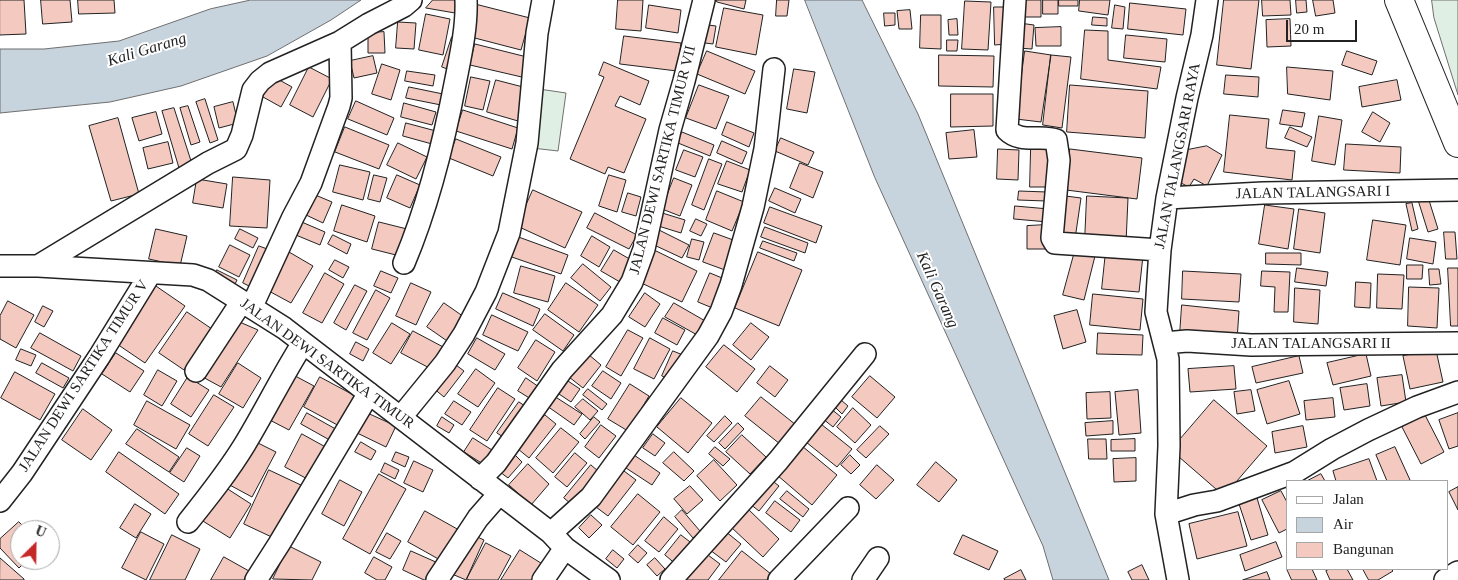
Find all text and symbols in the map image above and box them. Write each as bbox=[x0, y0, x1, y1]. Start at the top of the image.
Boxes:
scale bar bbox=[1288, 10, 1359, 42]
text: 20 m bbox=[1294, 21, 1324, 37]
water label: Kali Garang bbox=[105, 29, 189, 71]
street label: JALAN DEWI SARTIKA TIMUR VII bbox=[626, 44, 700, 276]
street label: JALAN TALANGSARI RAYA bbox=[1151, 61, 1205, 251]
street label: JALAN TALANGSARI I bbox=[1236, 183, 1390, 203]
water label: Kali Garang bbox=[912, 249, 962, 331]
street label: JALAN DEWI SARTIKA TIMUR V bbox=[15, 277, 153, 475]
street label: JALAN DEWI SARTIKA TIMUR bbox=[237, 295, 417, 433]
street label: JALAN TALANGSARI II bbox=[1231, 335, 1391, 353]
legend bbox=[1286, 480, 1448, 570]
text: Jalan bbox=[1333, 491, 1364, 507]
text: Air bbox=[1333, 516, 1353, 532]
north arrow bbox=[10, 520, 60, 570]
text: U bbox=[33, 523, 48, 541]
text: Bangunan bbox=[1333, 541, 1394, 557]

